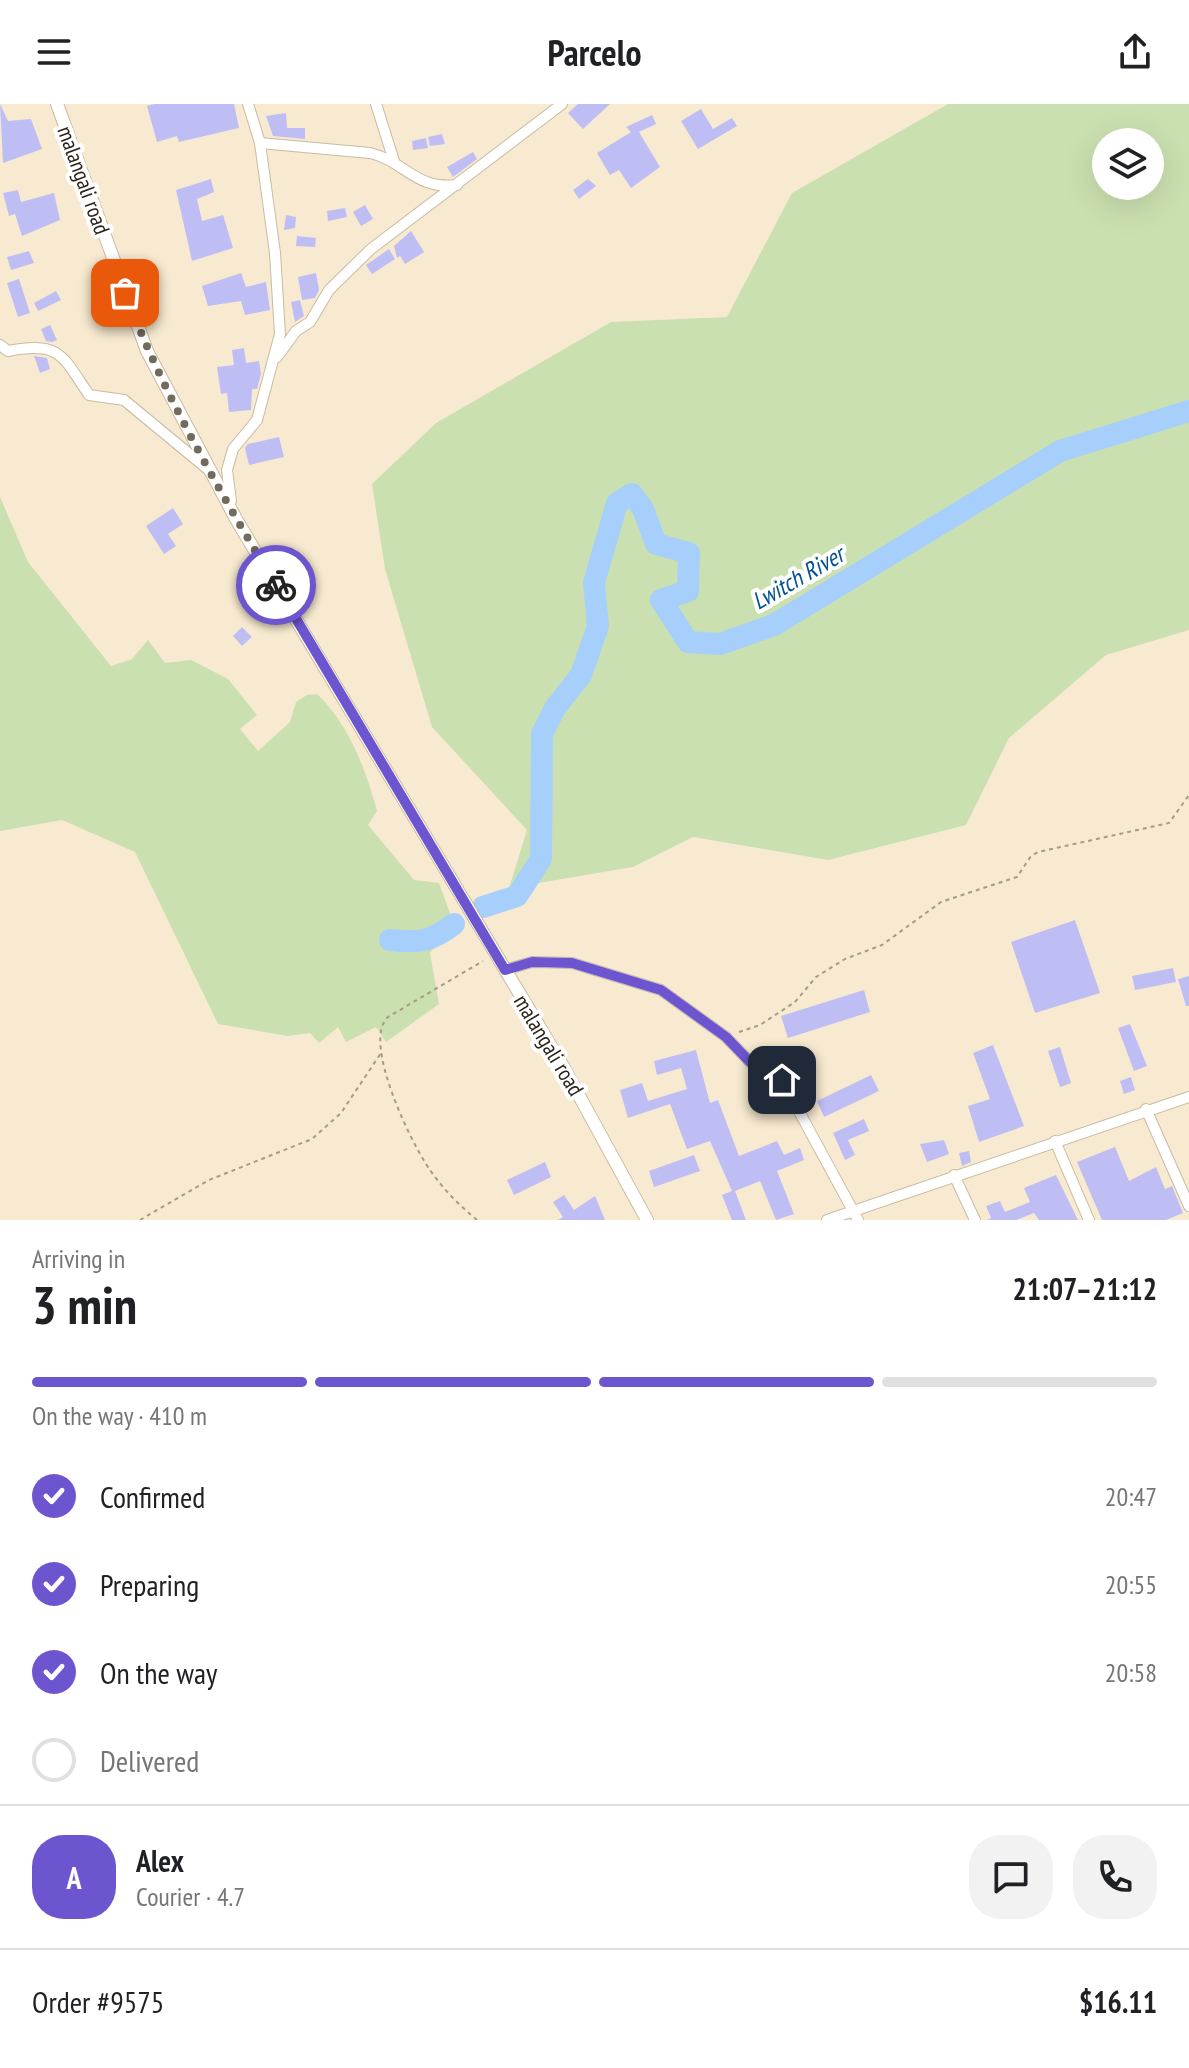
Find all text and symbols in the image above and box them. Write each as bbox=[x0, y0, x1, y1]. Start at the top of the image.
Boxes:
text: Parcelo bbox=[547, 29, 642, 76]
icon: menu bbox=[32, 30, 76, 74]
icon: share bbox=[1113, 30, 1157, 74]
street label: malangali road bbox=[51, 122, 117, 238]
map controls bbox=[1092, 128, 1164, 200]
button: layers bbox=[1092, 128, 1164, 200]
pin bbox=[91, 259, 159, 327]
icon: bag bbox=[103, 271, 147, 315]
water label: Lwitch River bbox=[746, 537, 852, 616]
courier bbox=[236, 545, 316, 625]
icon: bike bbox=[254, 563, 298, 607]
street label: malangali road bbox=[508, 989, 590, 1101]
pin bbox=[748, 1046, 816, 1114]
icon: home bbox=[760, 1058, 804, 1102]
text: Arriving in bbox=[32, 1242, 125, 1275]
text: 21:07–21:12 bbox=[1013, 1269, 1157, 1308]
text: 3 min bbox=[32, 1271, 137, 1338]
text: On the way · 410 m bbox=[32, 1399, 207, 1432]
icon: check bbox=[32, 1474, 76, 1518]
text: Confirmed bbox=[100, 1477, 205, 1516]
text: 20:47 bbox=[1105, 1480, 1157, 1513]
icon: check bbox=[32, 1562, 76, 1606]
text: Preparing bbox=[100, 1565, 199, 1604]
text: 20:55 bbox=[1105, 1568, 1157, 1601]
icon: check bbox=[32, 1650, 76, 1694]
text: On the way bbox=[100, 1653, 217, 1692]
text: 20:58 bbox=[1105, 1656, 1157, 1689]
text: Delivered bbox=[100, 1741, 199, 1780]
button: chat bbox=[969, 1835, 1053, 1919]
button: phone bbox=[1073, 1835, 1157, 1919]
text: Alex bbox=[136, 1841, 184, 1880]
text: A bbox=[66, 1858, 82, 1897]
text: Courier · 4.7 bbox=[136, 1880, 245, 1913]
text: Order #9575 bbox=[32, 1982, 164, 2021]
text: $16.11 bbox=[1079, 1982, 1157, 2021]

